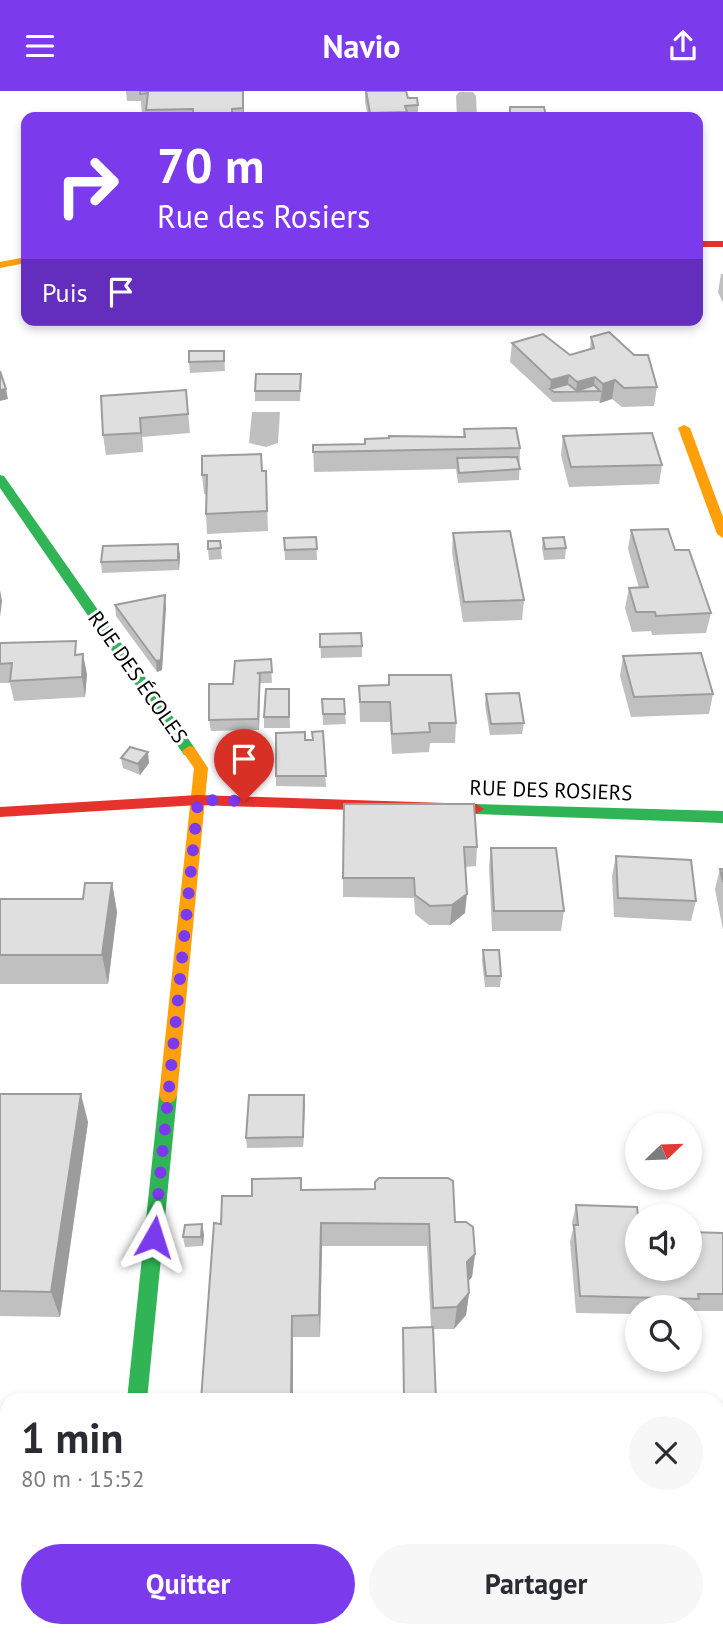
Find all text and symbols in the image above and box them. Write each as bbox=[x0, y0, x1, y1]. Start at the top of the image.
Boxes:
text: Navio bbox=[323, 25, 400, 67]
icon: menu bbox=[21, 27, 59, 65]
icon: share bbox=[664, 27, 702, 65]
text: 70 m bbox=[157, 133, 264, 197]
icon: right bbox=[42, 140, 133, 231]
text: Rue des Rosiers bbox=[157, 195, 371, 237]
icon: arrive bbox=[102, 273, 140, 311]
text: Puis bbox=[42, 276, 88, 309]
street label: RUE DES ÉCOLES bbox=[82, 606, 194, 748]
pin bbox=[214, 729, 274, 801]
icon: arrive bbox=[225, 740, 263, 778]
street label: RUE DES ROSIERS bbox=[469, 774, 633, 806]
north arrow bbox=[625, 1113, 702, 1190]
map controls bbox=[625, 1113, 702, 1372]
position arrow bbox=[117, 1200, 191, 1274]
button: sound bbox=[625, 1204, 702, 1281]
button: search bbox=[625, 1295, 702, 1372]
text: 1 min bbox=[21, 1410, 123, 1465]
button: close bbox=[629, 1416, 703, 1490]
text: 80 m · 15:52 bbox=[21, 1464, 145, 1493]
button: Quitter bbox=[21, 1544, 355, 1624]
button: Partager bbox=[369, 1544, 703, 1624]

